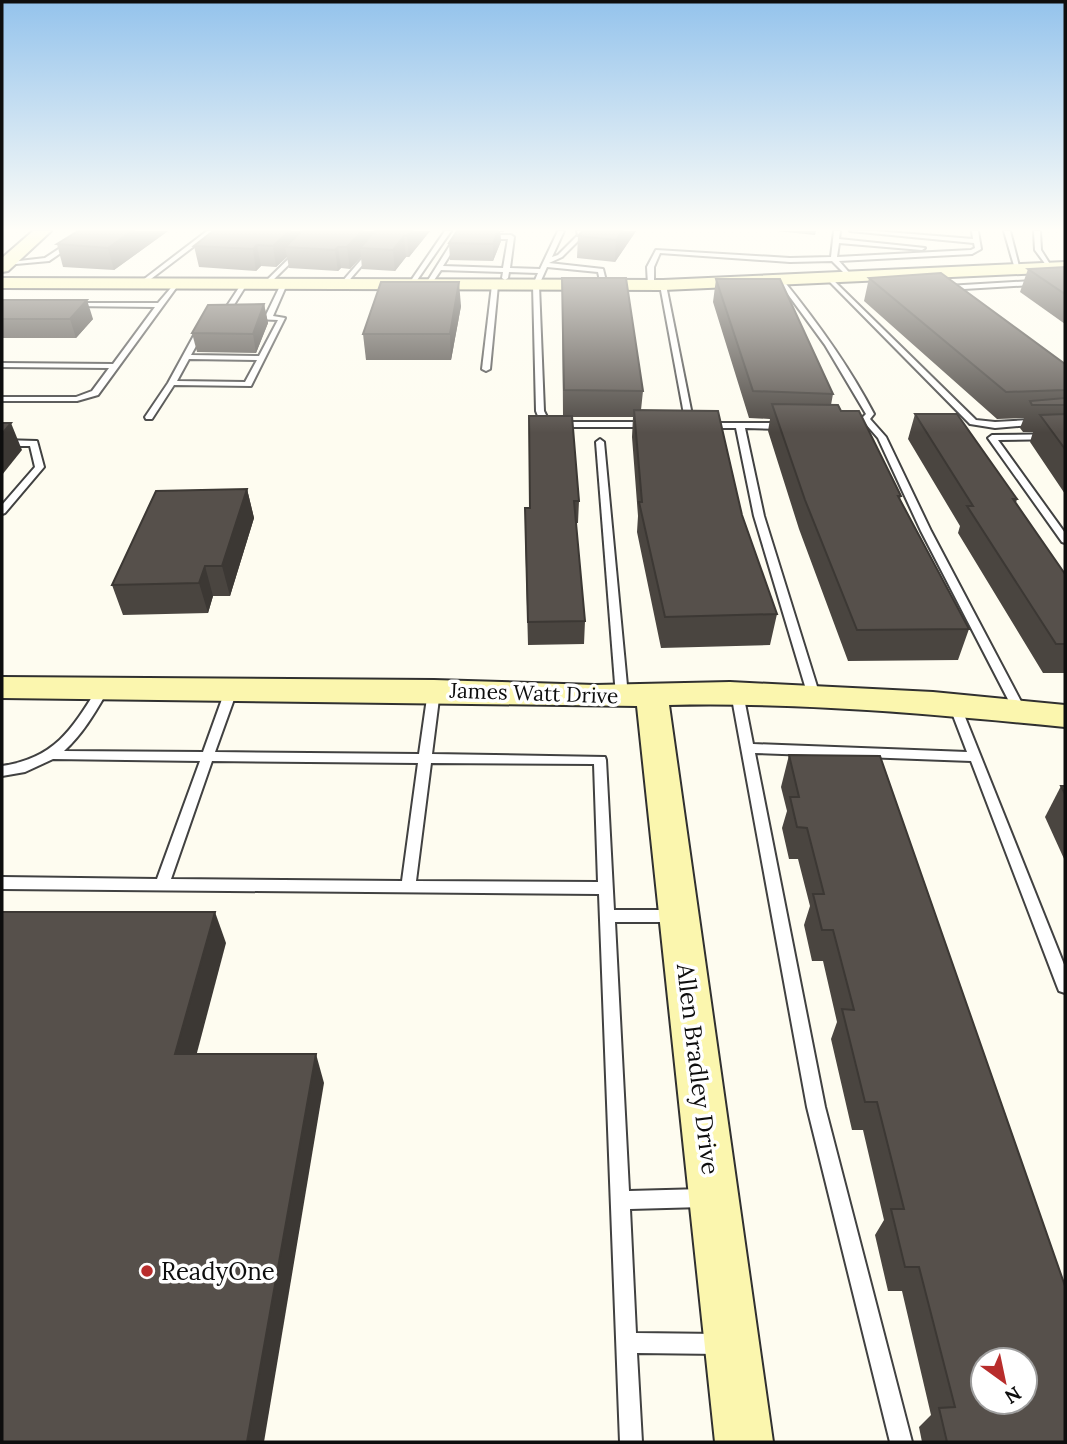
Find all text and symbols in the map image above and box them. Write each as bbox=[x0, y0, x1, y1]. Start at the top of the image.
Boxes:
street label: James Watt Drive bbox=[448, 677, 619, 709]
street label: Allen Bradley Drive bbox=[670, 961, 726, 1176]
place label: ReadyOne bbox=[161, 1256, 275, 1287]
marker: ReadyOne bbox=[139, 1263, 155, 1279]
north arrow bbox=[969, 1346, 1039, 1416]
text: N bbox=[1000, 1381, 1026, 1409]

